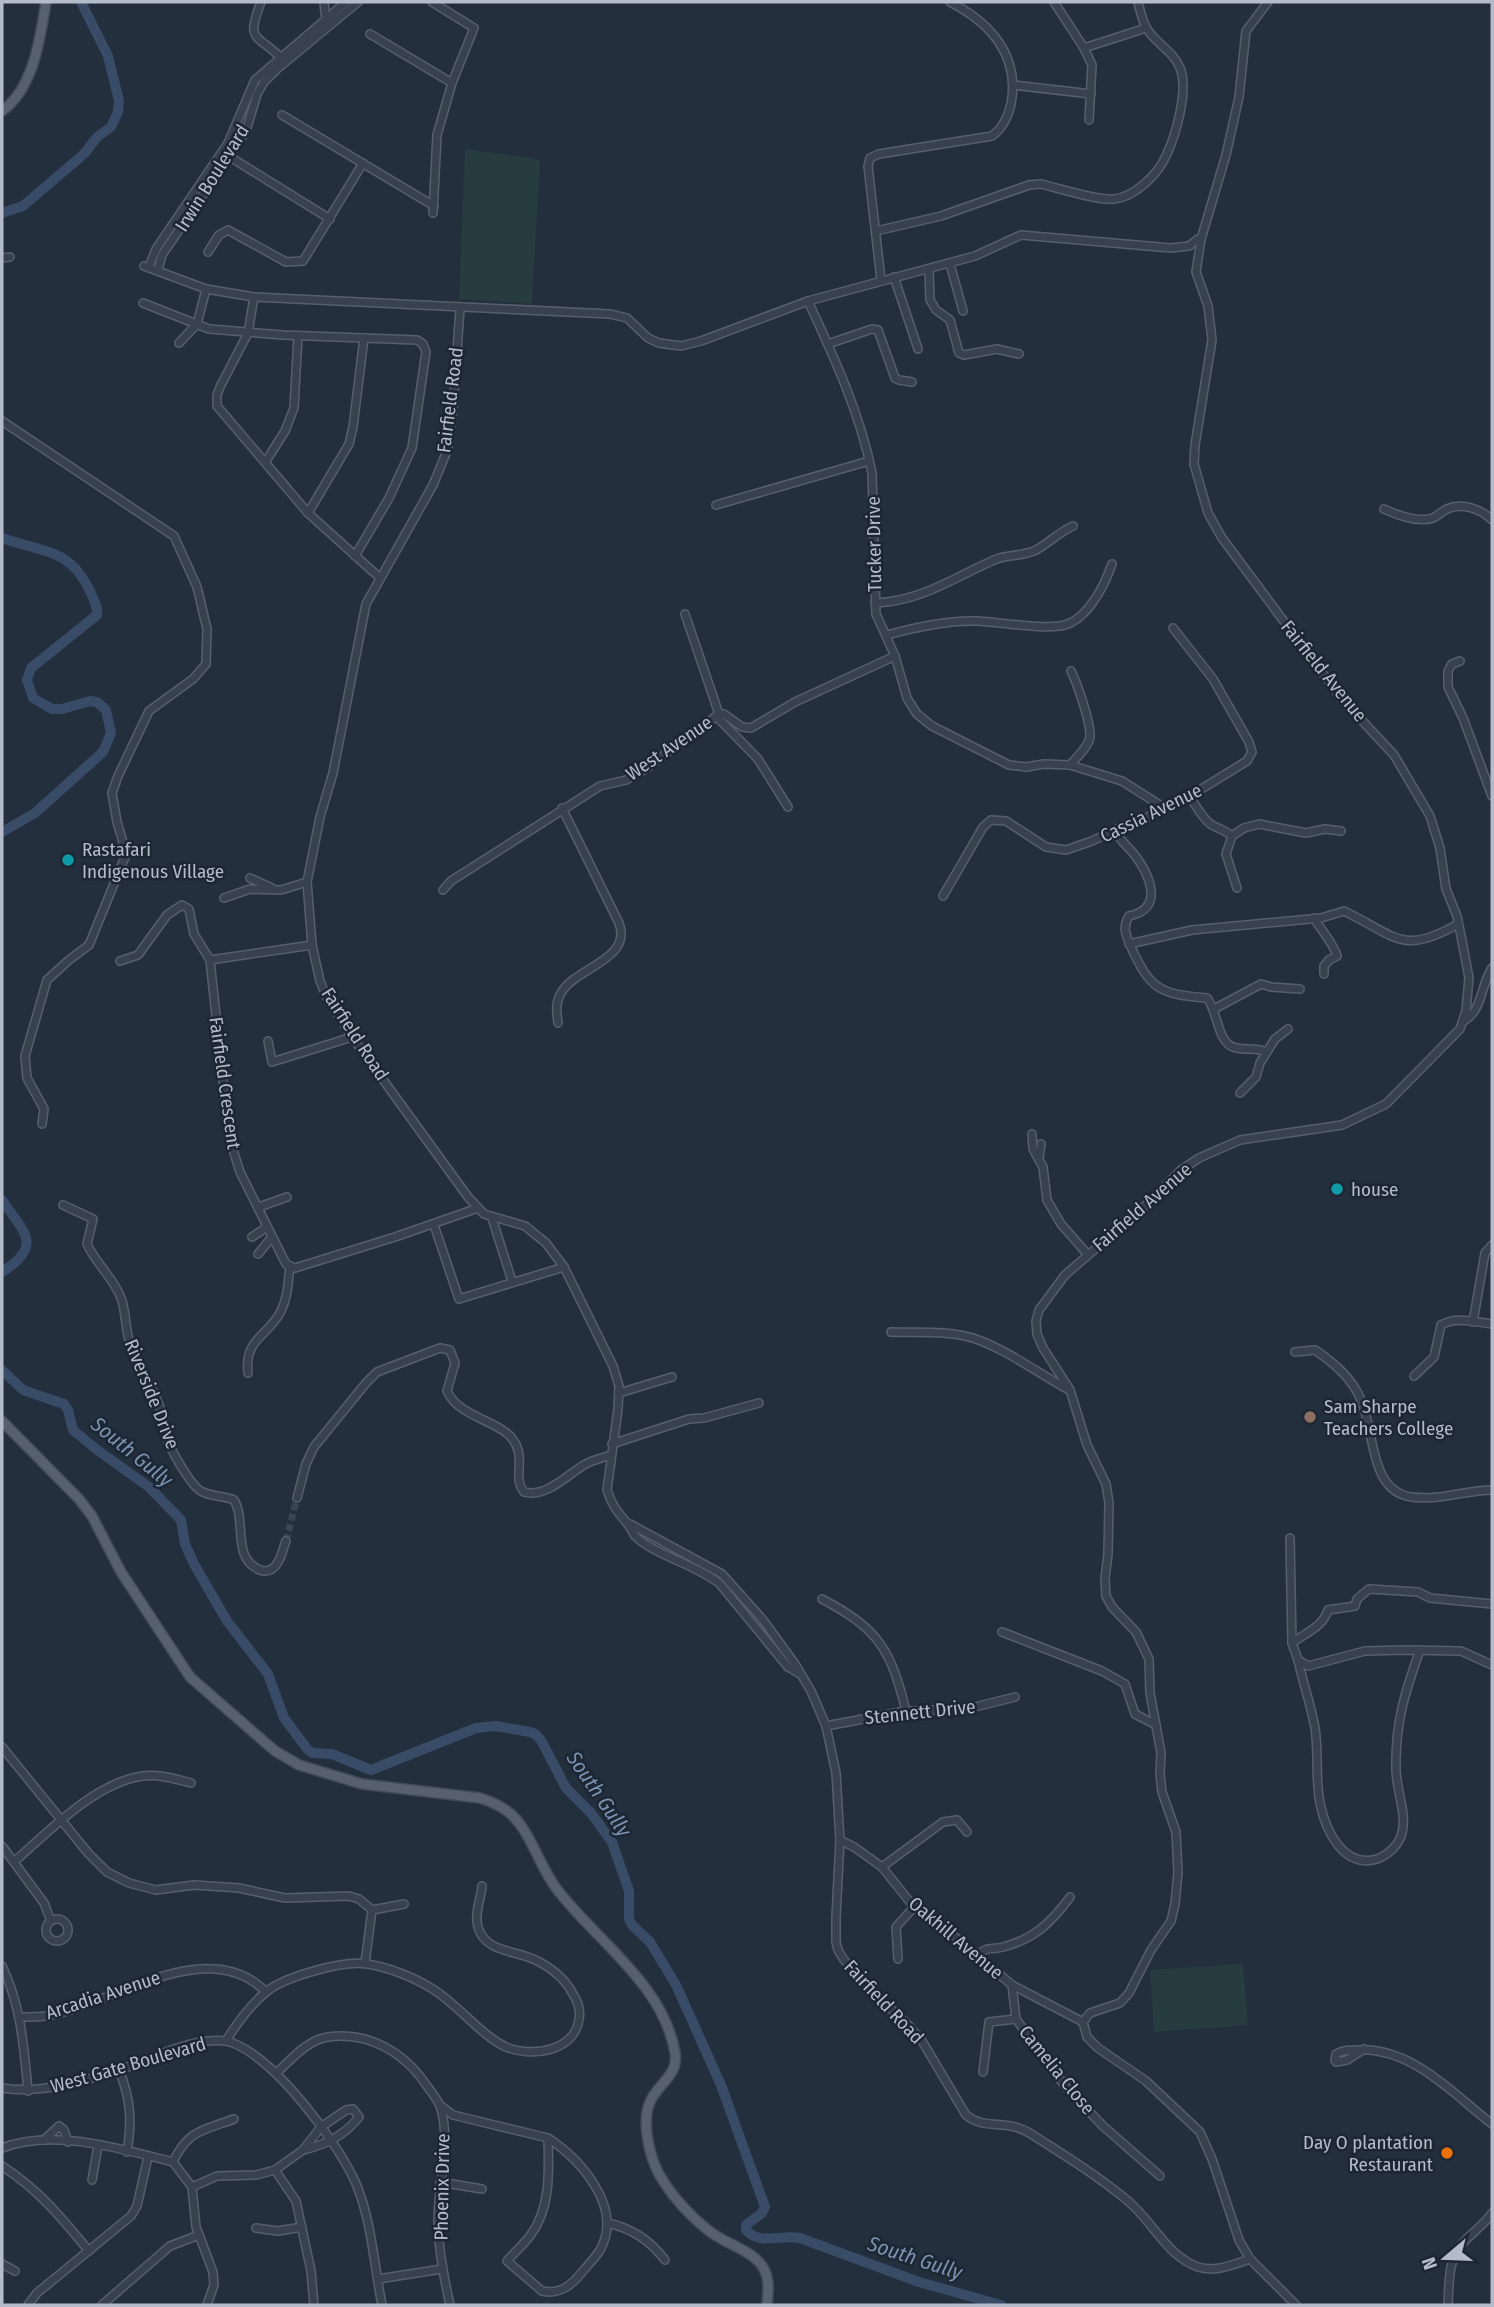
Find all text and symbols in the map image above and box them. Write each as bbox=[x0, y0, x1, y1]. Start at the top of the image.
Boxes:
street label: Irwin Boulevard bbox=[170, 120, 254, 236]
street label: Fairfield Road bbox=[432, 346, 468, 454]
street label: Tucker Drive bbox=[862, 496, 886, 592]
street label: Fairfield Avenue bbox=[1276, 616, 1372, 726]
street label: West Avenue bbox=[621, 711, 717, 785]
street label: Cassia Avenue bbox=[1096, 778, 1206, 848]
place label: Rastafari Indigenous Village bbox=[82, 838, 224, 883]
marker: Rastafari Indigenous Village bbox=[60, 852, 76, 868]
street label: Fairfield Road bbox=[316, 983, 394, 1085]
street label: Fairfield Crescent bbox=[204, 1015, 246, 1151]
street label: Fairfield Avenue bbox=[1088, 1158, 1196, 1256]
place label: house bbox=[1351, 1178, 1398, 1201]
marker: house bbox=[1329, 1181, 1345, 1197]
street label: Riverside Drive bbox=[120, 1336, 184, 1452]
place label: Sam Sharpe Teachers College bbox=[1324, 1395, 1453, 1440]
marker: Sam Sharpe Teachers College bbox=[1302, 1409, 1318, 1425]
water label: South Gully bbox=[85, 1411, 179, 1493]
street label: Stennett Drive bbox=[863, 1695, 977, 1729]
water label: South Gully bbox=[560, 1745, 637, 1842]
street label: Oakhill Avenue bbox=[904, 1892, 1008, 1984]
street label: Fairfield Road bbox=[839, 1955, 929, 2049]
street label: Arcadia Avenue bbox=[43, 1966, 163, 2024]
street label: Camelia Close bbox=[1014, 2021, 1100, 2119]
street label: West Gate Boulevard bbox=[48, 2032, 208, 2098]
place label: Day O plantation Restaurant bbox=[1303, 2131, 1434, 2176]
street label: Phoenix Drive bbox=[430, 2133, 454, 2241]
marker: Day O plantation Restaurant bbox=[1439, 2145, 1455, 2161]
north arrow bbox=[1410, 2223, 1480, 2293]
water label: South Gully bbox=[864, 2230, 966, 2286]
text: N bbox=[1417, 2254, 1442, 2273]

